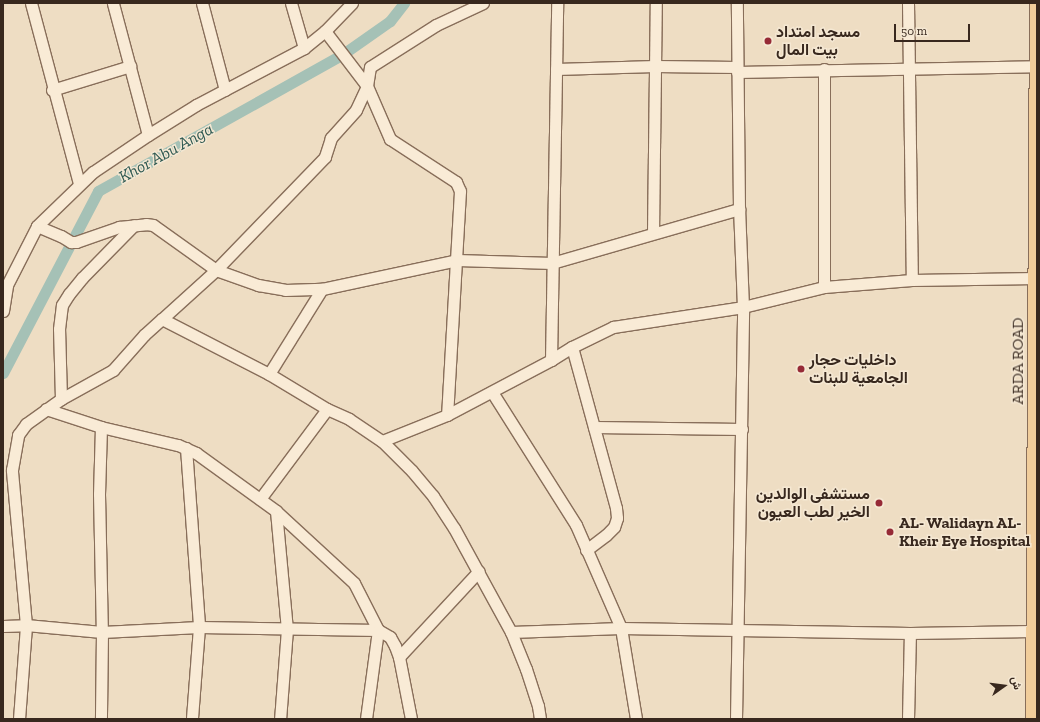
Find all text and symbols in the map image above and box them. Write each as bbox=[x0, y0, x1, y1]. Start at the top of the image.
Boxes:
scale bar bbox=[896, 16, 972, 42]
place label: مسجد امتداد بيت المال bbox=[776, 22, 860, 60]
text: 50 m bbox=[901, 24, 927, 38]
marker: مسجد امتداد بيت المال bbox=[763, 36, 773, 46]
water label: Khor Abu Anga bbox=[115, 118, 217, 188]
street label: ARDA ROAD bbox=[1008, 317, 1028, 405]
place label: داخليات حجار الجامعية للبنات bbox=[809, 350, 908, 388]
marker: داخليات حجار الجامعية للبنات bbox=[796, 364, 806, 374]
place label: مستشفى الوالدين الخير لطب العيون bbox=[756, 484, 870, 522]
marker: مستشفى الوالدين الخير لطب العيون bbox=[873, 497, 885, 509]
place label: AL- Walidayn AL- Kheir Eye Hospital bbox=[899, 513, 1031, 551]
marker: AL- Walidayn AL- Kheir Eye Hospital bbox=[884, 526, 896, 538]
north arrow bbox=[984, 666, 1024, 706]
text: ش bbox=[1008, 675, 1024, 691]

